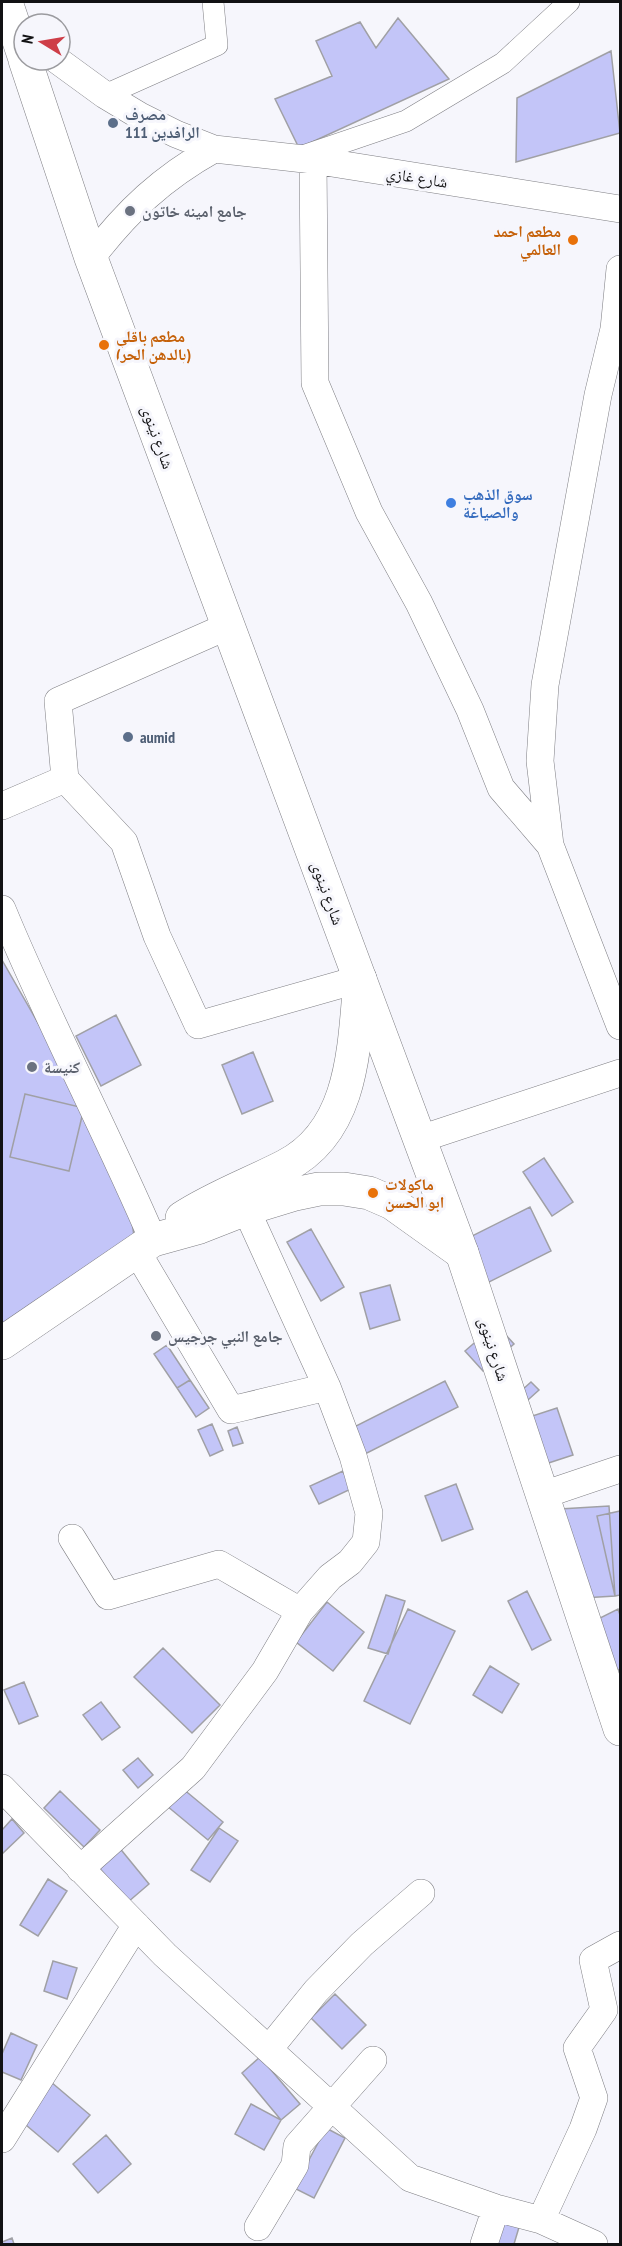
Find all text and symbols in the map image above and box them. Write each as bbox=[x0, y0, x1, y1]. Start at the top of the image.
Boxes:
north arrow bbox=[12, 12, 72, 72]
text: N bbox=[17, 33, 38, 45]
place label: مصرف الرافدين 111 bbox=[125, 104, 200, 142]
marker: مصرف الرافدين 111 bbox=[106, 116, 120, 130]
street label: شارع غازي bbox=[384, 162, 449, 195]
place label: جامع امينه خاتون bbox=[142, 201, 247, 222]
marker: جامع امينه خاتون bbox=[123, 204, 137, 218]
place label: مطعم احمد العالمي bbox=[494, 221, 561, 262]
marker: مطعم احمد العالمي bbox=[566, 233, 580, 247]
place label: مطعم باقلي (بالدهن الحر) bbox=[116, 326, 191, 364]
marker: مطعم باقلي (بالدهن الحر) bbox=[97, 338, 111, 352]
street label: شارع نينوى bbox=[136, 403, 179, 472]
place label: سوق الذهب والصياغة bbox=[463, 484, 533, 522]
marker: سوق الذهب والصياغة bbox=[444, 496, 458, 510]
place label: aumid bbox=[140, 727, 175, 747]
marker: aumid bbox=[121, 730, 135, 744]
street label: شارع نينوى bbox=[306, 859, 349, 928]
place label: كنيسة bbox=[44, 1057, 80, 1077]
marker: كنيسة bbox=[25, 1060, 39, 1074]
place label: ماكولات ابو الحسن bbox=[385, 1174, 444, 1212]
marker: ماكولات ابو الحسن bbox=[366, 1186, 380, 1200]
street label: شارع نينوى bbox=[473, 1315, 514, 1384]
place label: جامع النبي جرجيس bbox=[168, 1326, 283, 1349]
marker: جامع النبي جرجيس bbox=[149, 1329, 163, 1343]

